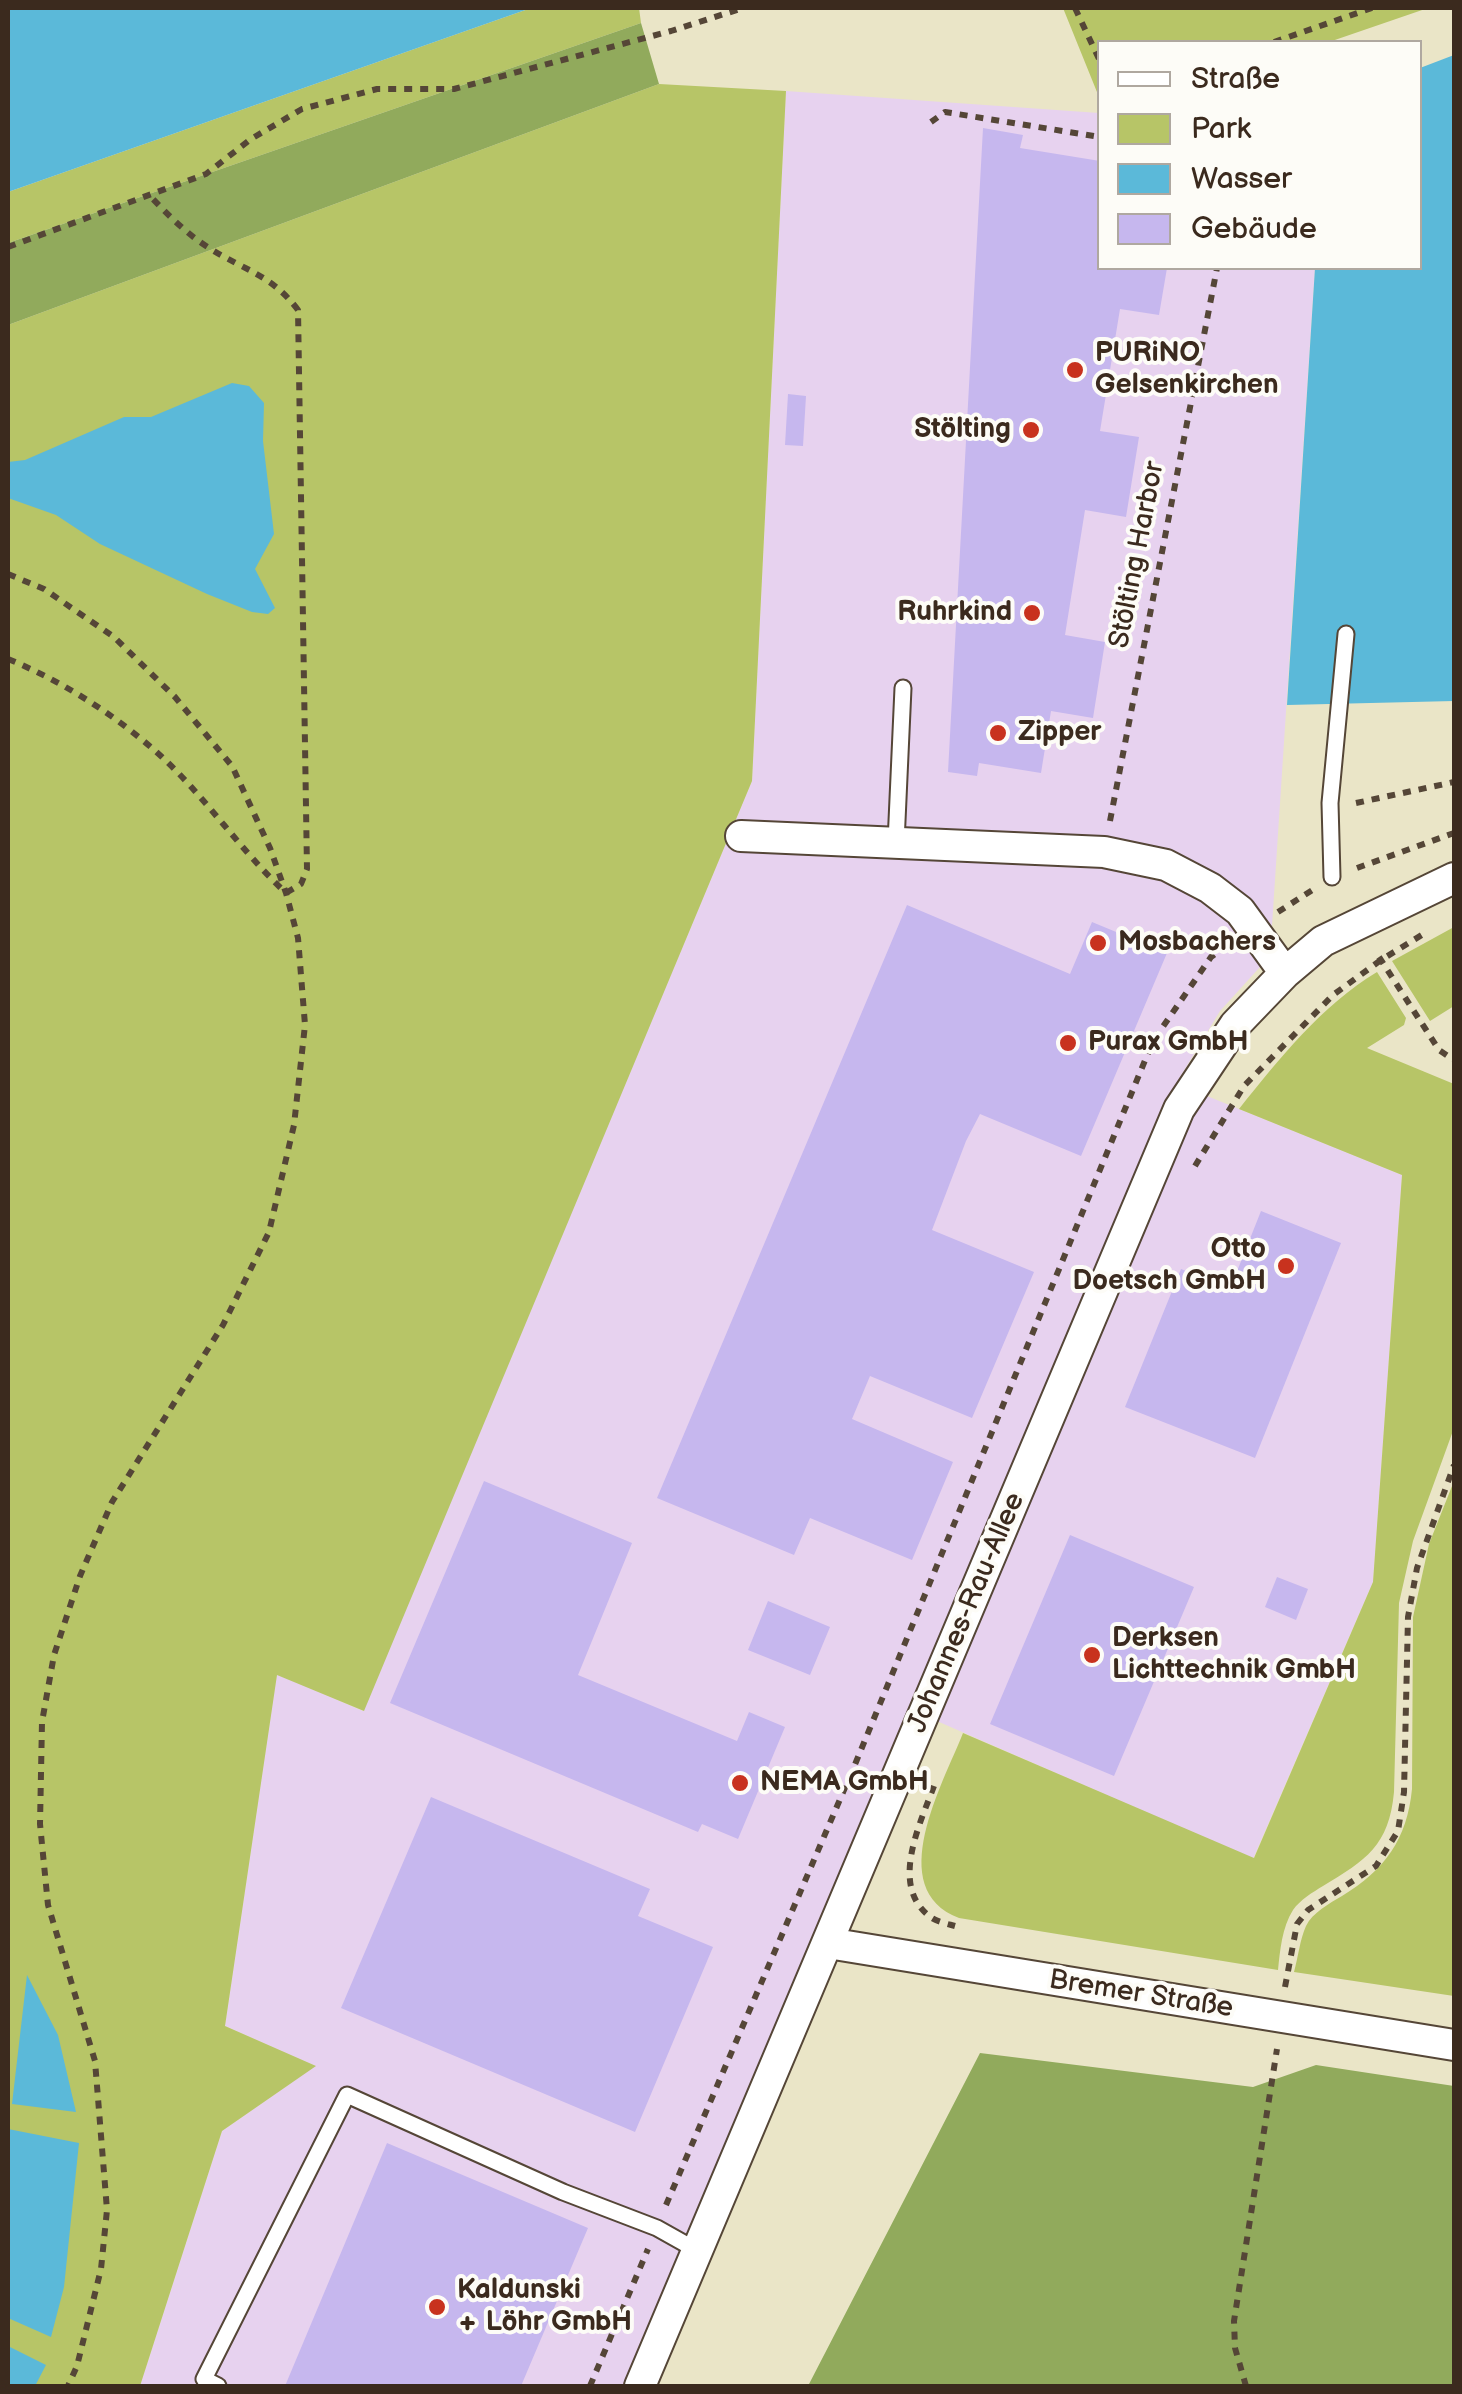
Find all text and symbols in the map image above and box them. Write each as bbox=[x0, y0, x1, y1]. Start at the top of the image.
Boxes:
legend bbox=[1097, 40, 1422, 270]
text: Straße bbox=[1191, 61, 1280, 97]
text: Park bbox=[1191, 111, 1251, 147]
text: Wasser bbox=[1191, 161, 1292, 197]
text: Gebäude bbox=[1191, 211, 1317, 247]
place label: PURiNO Gelsenkirchen bbox=[1095, 337, 1279, 403]
marker: PURiNO Gelsenkirchen bbox=[1064, 359, 1086, 381]
place label: Stölting bbox=[914, 413, 1011, 447]
marker: Stölting bbox=[1020, 419, 1042, 441]
street label: Stölting Harbor bbox=[1103, 459, 1173, 651]
place label: Ruhrkind bbox=[897, 596, 1012, 630]
marker: Ruhrkind bbox=[1021, 602, 1043, 624]
place label: Zipper bbox=[1018, 716, 1102, 750]
marker: Zipper bbox=[987, 722, 1009, 744]
place label: Mosbachers bbox=[1118, 926, 1276, 960]
marker: Mosbachers bbox=[1087, 932, 1109, 954]
place label: Purax GmbH bbox=[1088, 1026, 1248, 1060]
marker: Purax GmbH bbox=[1057, 1032, 1079, 1054]
place label: Otto Doetsch GmbH bbox=[1072, 1233, 1266, 1299]
marker: Otto Doetsch GmbH bbox=[1275, 1255, 1297, 1277]
street label: Johannes-Rau-Allee bbox=[901, 1488, 1033, 1738]
place label: Derksen Lichttechnik GmbH bbox=[1112, 1622, 1356, 1688]
marker: Derksen Lichttechnik GmbH bbox=[1081, 1644, 1103, 1666]
place label: NEMA GmbH bbox=[760, 1766, 929, 1800]
marker: NEMA GmbH bbox=[729, 1772, 751, 1794]
street label: Bremer Straße bbox=[1047, 1964, 1235, 2026]
place label: Kaldunski + Löhr GmbH bbox=[457, 2274, 632, 2340]
marker: Kaldunski + Löhr GmbH bbox=[426, 2296, 448, 2318]

